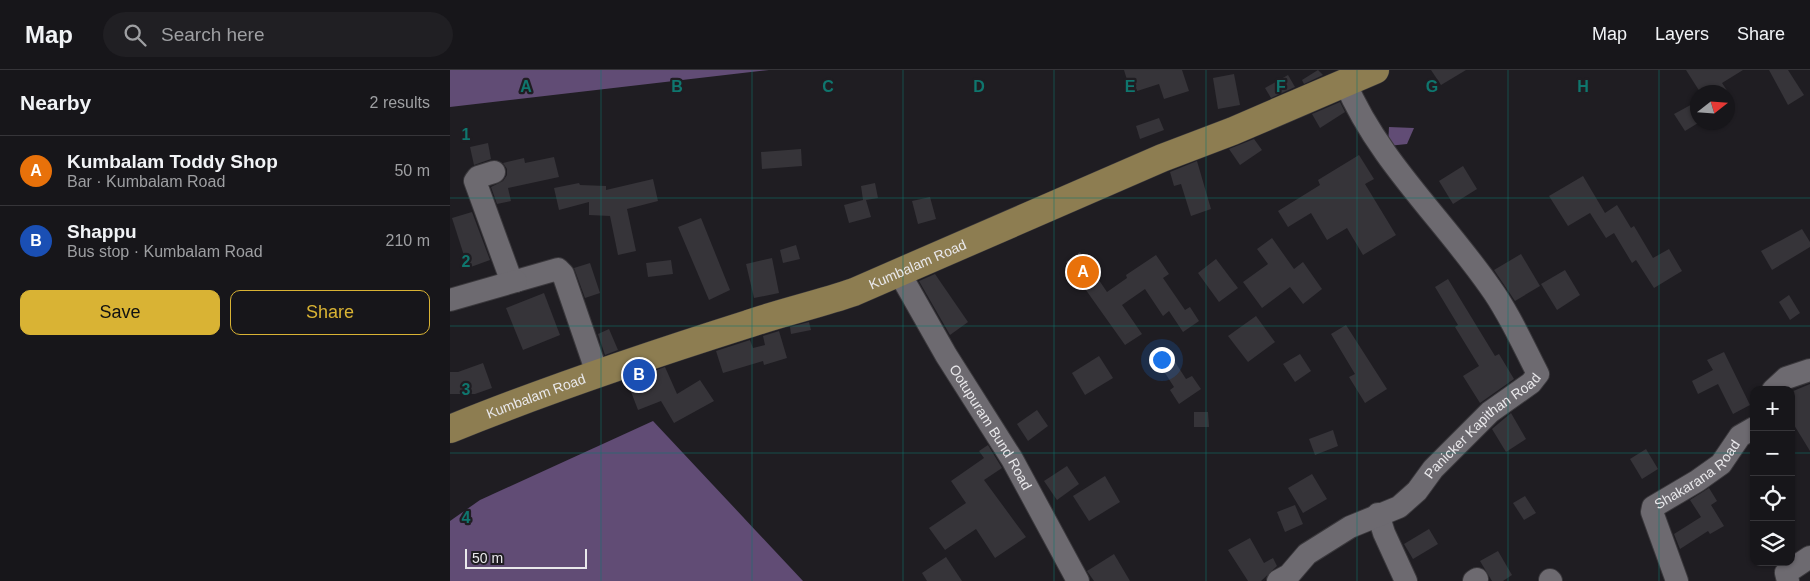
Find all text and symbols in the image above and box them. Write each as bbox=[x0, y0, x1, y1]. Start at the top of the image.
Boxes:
search box bbox=[103, 12, 453, 57]
text: Map bbox=[25, 21, 73, 48]
icon: search bbox=[121, 21, 149, 49]
text: Search here bbox=[161, 24, 265, 45]
text: Map bbox=[1592, 24, 1627, 44]
text: Layers bbox=[1655, 24, 1709, 44]
text: Share bbox=[1737, 24, 1785, 44]
text: A bbox=[520, 78, 532, 95]
text: B bbox=[671, 78, 683, 95]
text: C bbox=[822, 78, 834, 95]
text: D bbox=[973, 78, 985, 95]
text: E bbox=[1125, 78, 1136, 95]
text: F bbox=[1276, 78, 1286, 95]
text: G bbox=[1426, 78, 1438, 95]
text: H bbox=[1577, 78, 1589, 95]
north arrow bbox=[1690, 85, 1735, 130]
text: Nearby bbox=[20, 91, 91, 114]
text: 2 results bbox=[370, 94, 430, 111]
text: 1 bbox=[462, 126, 471, 143]
text: Kumbalam Toddy Shop bbox=[67, 151, 278, 172]
text: A bbox=[30, 162, 42, 179]
text: 50 m bbox=[394, 162, 430, 179]
text: Bar · Kumbalam Road bbox=[67, 173, 225, 190]
text: Shappu bbox=[67, 221, 137, 242]
text: B bbox=[30, 232, 42, 249]
text: 210 m bbox=[386, 232, 430, 249]
street label: Kumbalam Road bbox=[866, 236, 969, 293]
text: Bus stop · Kumbalam Road bbox=[67, 243, 263, 260]
text: 2 bbox=[462, 253, 471, 270]
pin: A bbox=[1067, 253, 1099, 291]
button: Save bbox=[20, 290, 220, 335]
button: Share bbox=[230, 290, 430, 335]
your location bbox=[1149, 347, 1175, 373]
pin: B bbox=[623, 356, 655, 394]
street label: Ootupuram Bund Road bbox=[946, 362, 1035, 492]
street label: Kumbalam Road bbox=[484, 370, 588, 422]
street label: Panicker Kapithan Road bbox=[1421, 370, 1544, 482]
text: 3 bbox=[462, 381, 471, 398]
map controls bbox=[1750, 386, 1795, 566]
button: + bbox=[1750, 386, 1795, 431]
button: − bbox=[1750, 431, 1795, 476]
street label: Shakarana Road bbox=[1651, 437, 1743, 512]
button: locate bbox=[1750, 476, 1795, 521]
text: 4 bbox=[462, 509, 471, 526]
button: layers bbox=[1750, 521, 1795, 566]
scale bar bbox=[465, 546, 588, 569]
text: 50 m bbox=[472, 550, 503, 566]

